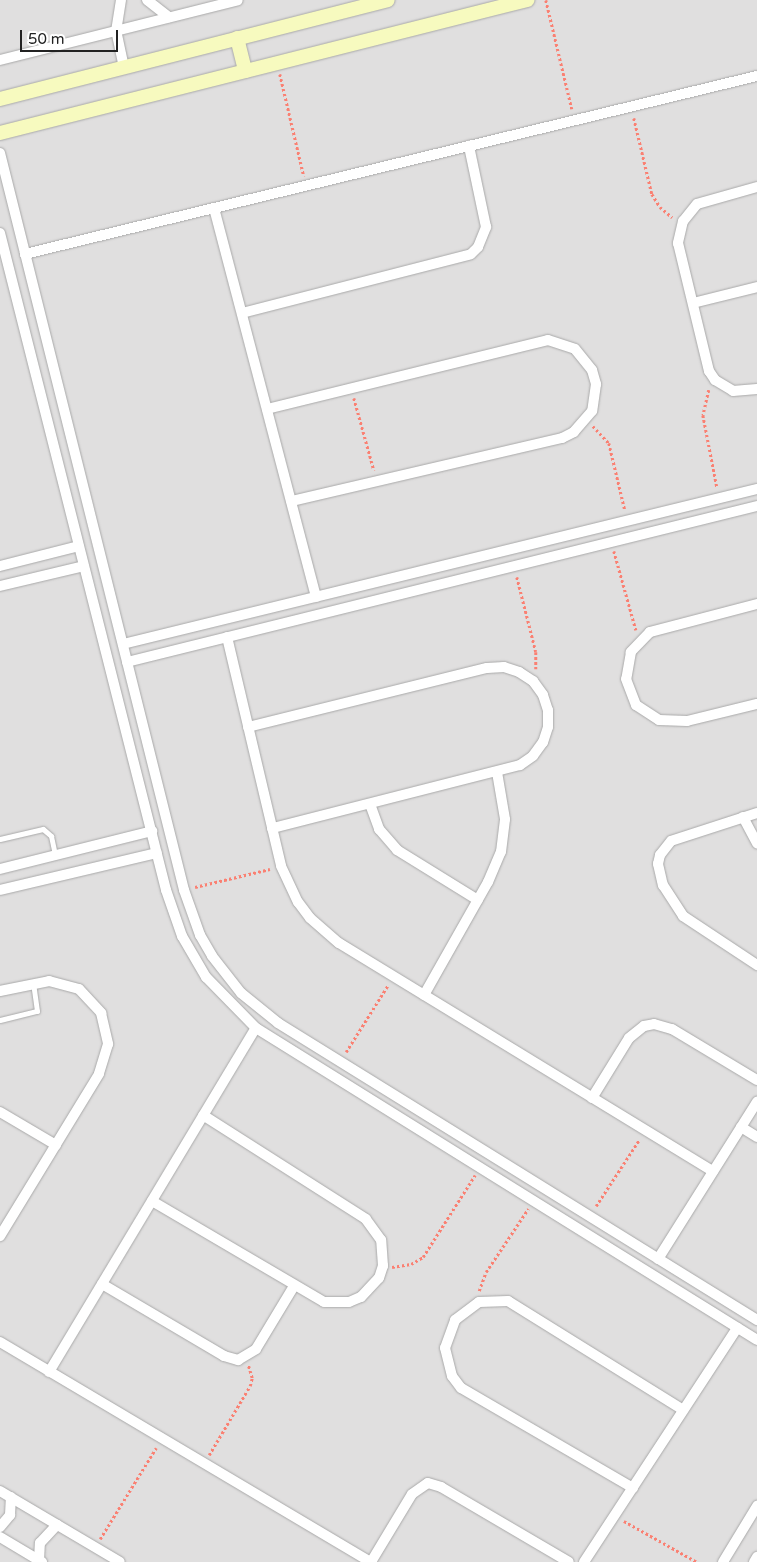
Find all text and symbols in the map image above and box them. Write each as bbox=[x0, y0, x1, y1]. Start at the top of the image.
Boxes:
scale bar bbox=[22, 20, 120, 52]
text: 50 m bbox=[28, 30, 65, 48]

